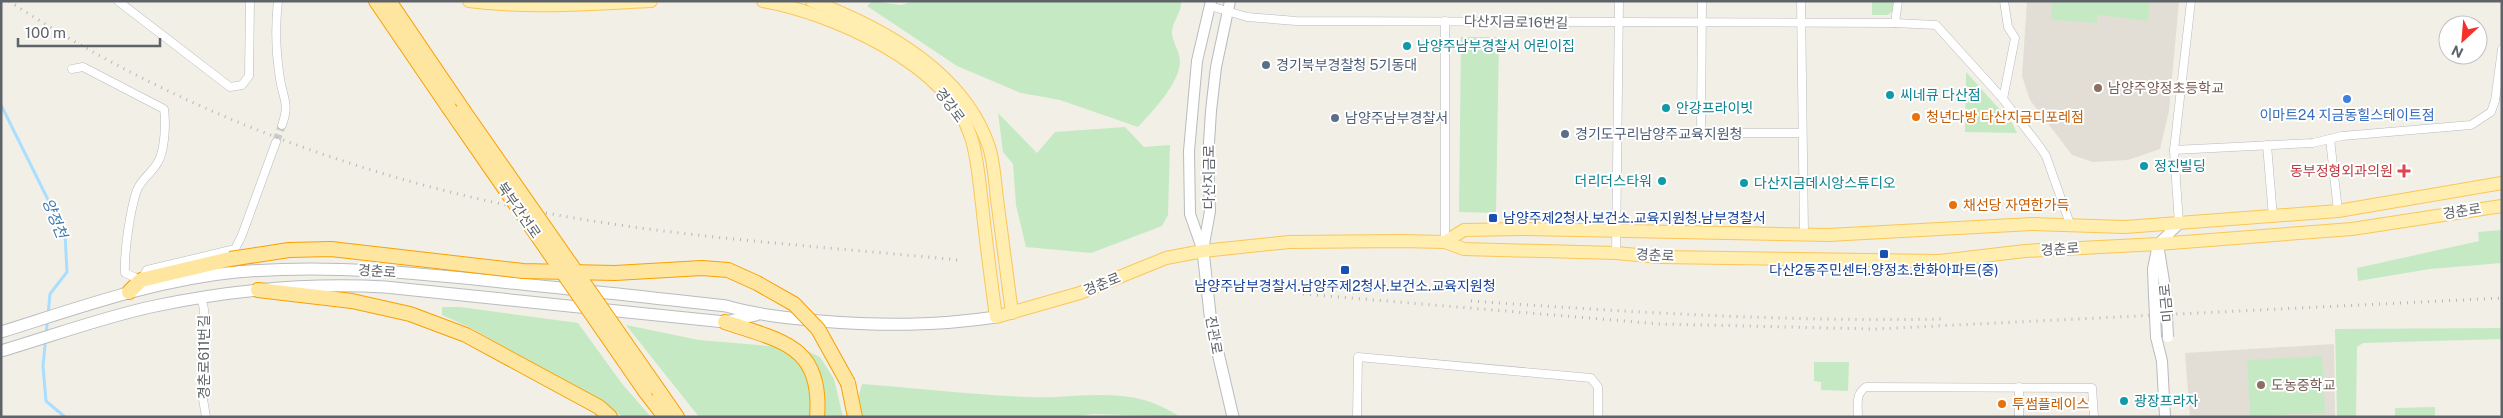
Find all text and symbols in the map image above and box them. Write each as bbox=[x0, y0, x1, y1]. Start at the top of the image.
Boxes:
street label: 다산지금로16번길 bbox=[1464, 13, 1568, 31]
scale bar bbox=[18, 15, 160, 47]
north arrow bbox=[2438, 15, 2488, 65]
text: 100 m bbox=[25, 24, 66, 41]
place label: 남양주남부경찰서 어린이집 bbox=[1417, 38, 1575, 54]
marker: 남양주남부경찰서 어린이집 bbox=[1401, 40, 1413, 52]
text: N bbox=[2449, 42, 2466, 61]
place label: 경기북부경찰청 5기동대 bbox=[1276, 57, 1417, 73]
marker: 경기북부경찰청 5기동대 bbox=[1260, 59, 1272, 71]
place label: 남양주양정초등학교 bbox=[2108, 80, 2224, 96]
marker: 남양주양정초등학교 bbox=[2092, 82, 2104, 94]
street label: 경강로 bbox=[932, 85, 968, 125]
place label: 씨네큐 다산점 bbox=[1900, 87, 1981, 103]
marker: 씨네큐 다산점 bbox=[1884, 89, 1896, 101]
marker: 이마트24 지금동힐스테이트점 bbox=[2341, 93, 2353, 105]
place label: 안강프라이빗 bbox=[1676, 100, 1753, 116]
marker: 안강프라이빗 bbox=[1660, 102, 1672, 114]
place label: 이마트24 지금동힐스테이트점 bbox=[2259, 107, 2435, 123]
place label: 청년다방 다산지금디포레점 bbox=[1926, 109, 2084, 125]
place label: 남양주남부경찰서 bbox=[1345, 110, 1448, 126]
marker: 청년다방 다산지금디포레점 bbox=[1910, 111, 1922, 123]
marker: 남양주남부경찰서 bbox=[1329, 112, 1341, 124]
place label: 경기도구리남양주교육지원청 bbox=[1575, 126, 1742, 142]
marker: 경기도구리남양주교육지원청 bbox=[1559, 128, 1571, 140]
street label: 다산지금로 bbox=[1201, 145, 1217, 209]
place label: 정진빌딩 bbox=[2154, 158, 2206, 174]
marker: 정진빌딩 bbox=[2138, 160, 2150, 172]
place label: 동부정형외과의원 bbox=[2290, 163, 2393, 179]
marker: 동부정형외과의원 bbox=[2397, 164, 2411, 178]
place label: 더리더스타워 bbox=[1575, 173, 1652, 189]
marker: 더리더스타워 bbox=[1656, 175, 1668, 187]
place label: 다산지금데시앙스튜디오 bbox=[1754, 175, 1896, 191]
marker: 다산지금데시앙스튜디오 bbox=[1738, 177, 1750, 189]
street label: 북부간선로 bbox=[494, 179, 544, 241]
water label: 양정천 bbox=[39, 196, 71, 242]
place label: 채선당 자연한가득 bbox=[1963, 197, 2070, 213]
marker: 채선당 자연한가득 bbox=[1947, 199, 1959, 211]
street label: 경춘로 bbox=[2442, 200, 2482, 222]
place label: 남양주제2청사.보건소.교육지원청.남부경찰서 bbox=[1503, 210, 1766, 226]
marker: 남양주제2청사.보건소.교육지원청.남부경찰서 bbox=[1487, 212, 1499, 224]
street label: 경춘로 bbox=[2040, 240, 2080, 258]
street label: 경춘로 bbox=[1635, 246, 1675, 264]
marker: 다산2동주민센터.양정초.한화아파트(중) bbox=[1878, 248, 1890, 260]
street label: 경춘로 bbox=[357, 262, 397, 280]
place label: 다산2동주민센터.양정초.한화아파트(중) bbox=[1769, 262, 1999, 278]
marker: 남양주남부경찰서.남양주제2청사.보건소.교육지원청 bbox=[1339, 264, 1351, 276]
street label: 경춘로 bbox=[1081, 269, 1123, 299]
place label: 남양주남부경찰서.남양주제2청사.보건소.교육지원청 bbox=[1194, 278, 1496, 294]
street label: 미금로 bbox=[2156, 283, 2176, 323]
street label: 경춘로611번길 bbox=[196, 315, 212, 399]
street label: 진관로 bbox=[1203, 315, 1225, 356]
place label: 도농중학교 bbox=[2271, 377, 2336, 393]
marker: 도농중학교 bbox=[2255, 379, 2267, 391]
place label: 광장프라자 bbox=[2134, 393, 2199, 409]
marker: 광장프라자 bbox=[2118, 395, 2130, 407]
place label: 투썸플레이스 bbox=[2012, 396, 2089, 412]
marker: 투썸플레이스 bbox=[1996, 398, 2008, 410]

